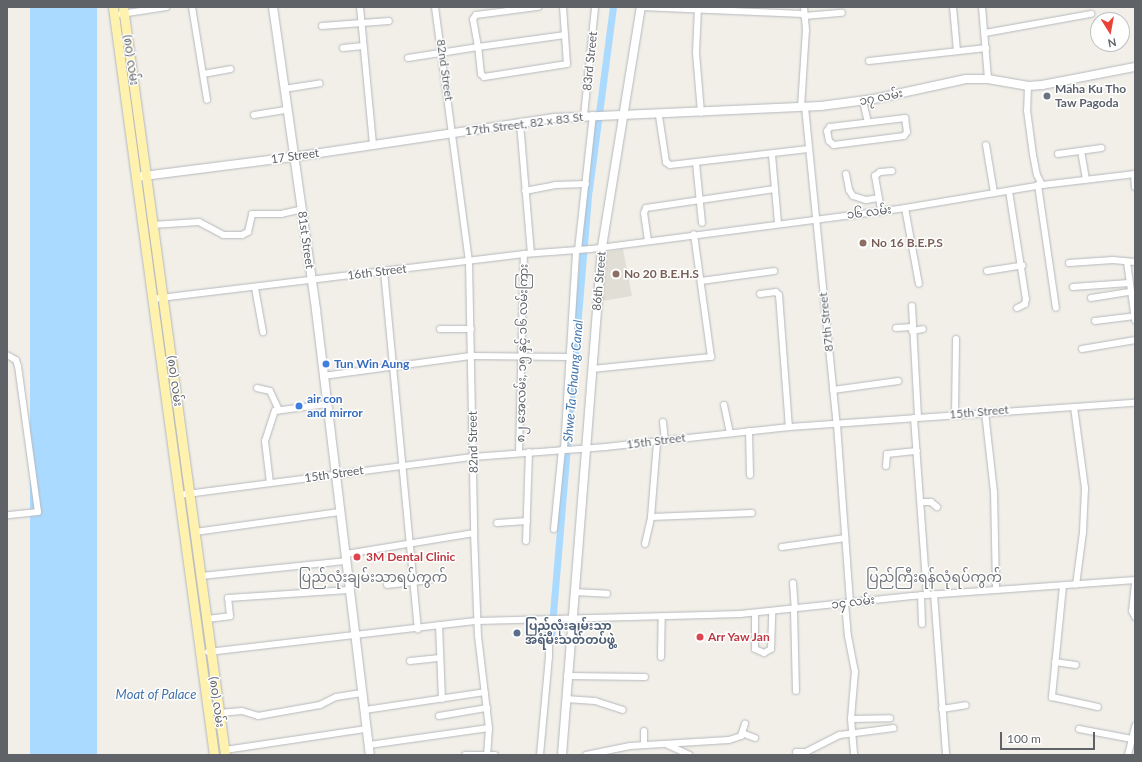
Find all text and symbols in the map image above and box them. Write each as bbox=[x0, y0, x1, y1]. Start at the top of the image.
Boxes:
north arrow bbox=[1090, 12, 1130, 52]
street label: 83rd Street bbox=[580, 31, 600, 91]
street label: (၈၀) လမ်း bbox=[120, 34, 142, 86]
text: N bbox=[1107, 36, 1118, 50]
street label: 82nd Street bbox=[434, 38, 456, 102]
place label: Maha Ku Tho Taw Pagoda bbox=[1055, 82, 1126, 110]
street label: ၁၇ လမ်း bbox=[858, 86, 904, 108]
marker: Maha Ku Tho Taw Pagoda bbox=[1042, 91, 1052, 101]
street label: 17th Street, 82 x 83 St bbox=[464, 110, 584, 138]
street label: 17 Street bbox=[270, 145, 320, 167]
street label: ၁၆ လမ်း bbox=[846, 202, 892, 222]
street label: 81st Street bbox=[295, 210, 317, 270]
place label: No 16 B.E.P.S bbox=[871, 236, 943, 250]
marker: No 16 B.E.P.S bbox=[858, 238, 868, 248]
street label: 86th Street bbox=[589, 251, 609, 311]
street label: 16th Street bbox=[347, 261, 407, 283]
street label: ၈၂ အေလမ်း, ၁၅ နှင့် ၁၆ လမ်းကြား bbox=[513, 264, 531, 442]
place label: No 20 B.E.H.S bbox=[624, 267, 699, 281]
marker: No 20 B.E.H.S bbox=[611, 269, 621, 279]
street label: 87th Street bbox=[816, 292, 836, 352]
water label: Shwe Ta Chaung Canal bbox=[560, 319, 586, 443]
street label: (၈၀) လမ်း bbox=[164, 355, 186, 407]
place label: Tun Win Aung bbox=[334, 357, 410, 371]
marker: Tun Win Aung bbox=[321, 359, 331, 369]
place label: air con and mirror bbox=[307, 392, 363, 420]
marker: air con and mirror bbox=[294, 401, 304, 411]
street label: 15th Street bbox=[949, 402, 1009, 422]
street label: 82nd Street bbox=[465, 411, 481, 473]
street label: 15th Street bbox=[626, 430, 686, 452]
street label: 15th Street bbox=[303, 463, 365, 485]
place label: 3M Dental Clinic bbox=[366, 550, 455, 564]
marker: 3M Dental Clinic bbox=[351, 551, 363, 563]
district label: ပြည်လုံးချမ်းသာရပ်ကွက် bbox=[299, 569, 447, 585]
district label: ပြည်ကြီးရန်လုံရပ်ကွက် bbox=[866, 569, 1002, 585]
street label: ၁၄ လမ်း bbox=[830, 592, 876, 612]
place label: ပြည်လုံးချမ်းသာ အရံမီးသတ်တပ်ဖွဲ့ bbox=[525, 619, 615, 647]
marker: ပြည်လုံးချမ်းသာ အရံမီးသတ်တပ်ဖွဲ့ bbox=[512, 628, 522, 638]
place label: Arr Yaw Jan bbox=[708, 630, 771, 644]
marker: Arr Yaw Jan bbox=[695, 632, 705, 642]
street label: (၈၀) လမ်း bbox=[206, 676, 228, 728]
water label: Moat of Palace bbox=[116, 686, 196, 702]
scale bar bbox=[1002, 724, 1097, 750]
text: 100 m bbox=[1007, 731, 1041, 746]

